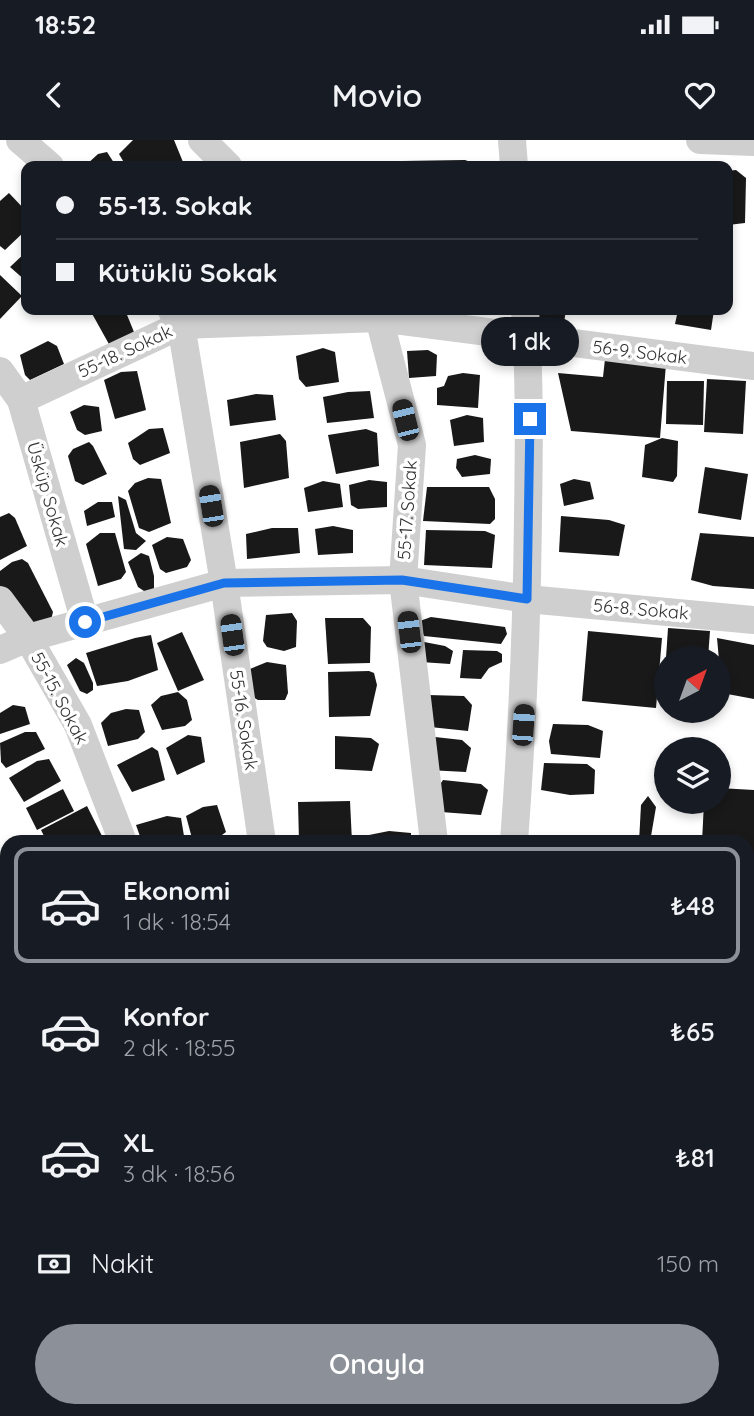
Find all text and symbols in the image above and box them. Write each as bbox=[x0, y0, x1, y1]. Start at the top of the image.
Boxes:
text: 18:52 bbox=[35, 8, 96, 41]
text: Movio bbox=[332, 75, 422, 115]
icon: back bbox=[35, 76, 73, 114]
icon: heart bbox=[681, 76, 719, 114]
text: 55-13. Sokak bbox=[98, 189, 253, 222]
text: Kütüklü Sokak bbox=[98, 256, 278, 289]
callout: 1 dk bbox=[481, 317, 579, 366]
street label: 55-18. Sokak bbox=[74, 319, 176, 383]
text: 1 dk bbox=[509, 327, 551, 356]
street label: 56-9. Sokak bbox=[591, 335, 689, 369]
car bbox=[390, 397, 421, 443]
route end bbox=[514, 403, 546, 435]
street label: Üsküp Sokak bbox=[22, 439, 74, 549]
street label: 55-17. Sokak bbox=[392, 459, 422, 561]
car bbox=[198, 484, 225, 528]
street label: 56-8. Sokak bbox=[592, 593, 690, 625]
route start bbox=[69, 606, 101, 638]
car bbox=[397, 610, 422, 654]
car bbox=[219, 613, 246, 657]
north arrow bbox=[654, 646, 732, 723]
map controls bbox=[654, 646, 731, 814]
street label: 55-15. Sokak bbox=[26, 648, 94, 748]
street label: 55-16. Sokak bbox=[225, 668, 263, 772]
car bbox=[512, 703, 535, 747]
button: layers bbox=[654, 737, 731, 814]
icon: car bbox=[39, 874, 102, 937]
text: Ekonomi bbox=[123, 874, 230, 907]
text: ₺48 bbox=[670, 889, 715, 922]
text: 1 dk · 18:54 bbox=[123, 907, 231, 936]
icon: car bbox=[39, 1000, 102, 1063]
text: Konfor bbox=[123, 1000, 209, 1033]
text: ₺65 bbox=[670, 1015, 715, 1048]
text: 2 dk · 18:55 bbox=[123, 1033, 236, 1062]
icon: car bbox=[39, 1126, 102, 1189]
text: XL bbox=[123, 1126, 155, 1159]
text: ₺81 bbox=[675, 1141, 715, 1174]
text: 3 dk · 18:56 bbox=[123, 1159, 235, 1188]
icon: cash bbox=[35, 1245, 73, 1283]
text: Nakit bbox=[91, 1247, 154, 1280]
text: 150 m bbox=[657, 1249, 719, 1278]
button: Onayla bbox=[35, 1324, 719, 1404]

